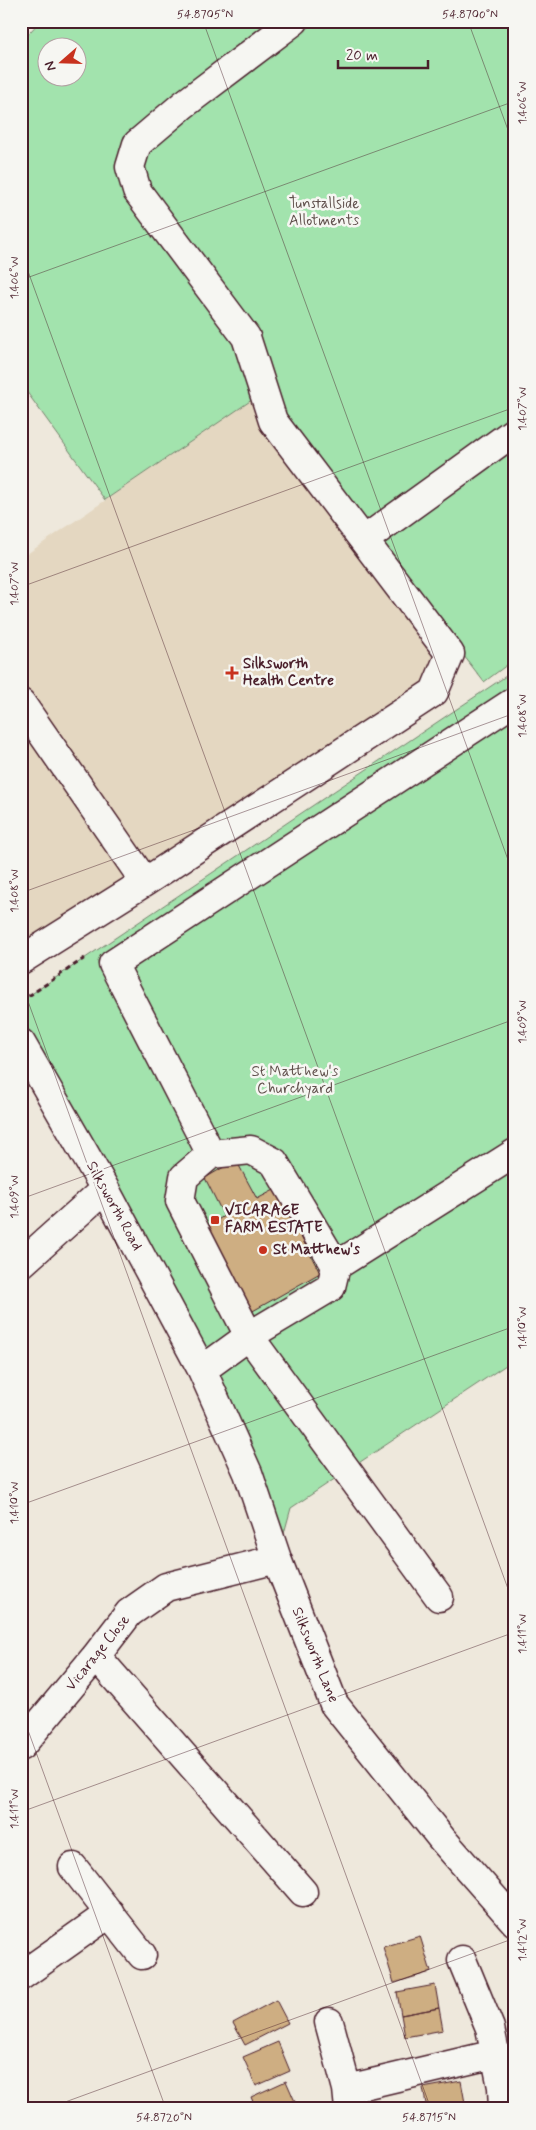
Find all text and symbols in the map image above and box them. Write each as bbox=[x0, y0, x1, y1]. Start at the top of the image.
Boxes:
text: 54.8705°N bbox=[177, 7, 233, 23]
text: 54.8700°N bbox=[442, 7, 498, 23]
north arrow bbox=[38, 38, 88, 88]
scale bar bbox=[338, 38, 428, 70]
text: 20 m bbox=[346, 46, 378, 66]
text: N bbox=[41, 59, 61, 74]
text: 1.406°W bbox=[515, 82, 531, 124]
park label: Tunstallside Allotments bbox=[289, 194, 359, 231]
text: 1.406°W bbox=[7, 257, 23, 299]
text: 1.407°W bbox=[515, 387, 531, 431]
text: 1.407°W bbox=[7, 562, 23, 606]
place label: Silksworth Health Centre bbox=[243, 654, 334, 691]
marker: Silksworth Health Centre bbox=[225, 666, 239, 680]
text: 1.408°W bbox=[515, 694, 531, 738]
text: 1.408°W bbox=[7, 869, 23, 913]
text: 1.409°W bbox=[515, 1000, 531, 1044]
park label: St Matthew's Churchyard bbox=[252, 1062, 339, 1099]
street label: Silksworth Road bbox=[81, 1158, 147, 1254]
text: 1.409°W bbox=[7, 1175, 23, 1219]
place label: VICARAGE FARM ESTATE bbox=[225, 1201, 323, 1238]
marker: VICARAGE FARM ESTATE bbox=[209, 1214, 221, 1226]
place label: St Matthew's bbox=[273, 1240, 360, 1260]
marker: St Matthew's bbox=[257, 1244, 269, 1256]
text: 1.410°W bbox=[515, 1307, 531, 1349]
text: 1.410°W bbox=[7, 1482, 23, 1524]
street label: Silksworth Lane bbox=[287, 1604, 343, 1706]
street label: Vicarage Close bbox=[61, 1611, 135, 1695]
text: 1.411°W bbox=[515, 1614, 531, 1654]
text: 1.411°W bbox=[7, 1789, 23, 1829]
text: 1.412°W bbox=[515, 1919, 531, 1961]
text: 54.8720°N bbox=[136, 2110, 192, 2126]
text: 54.8715°N bbox=[402, 2110, 456, 2126]

